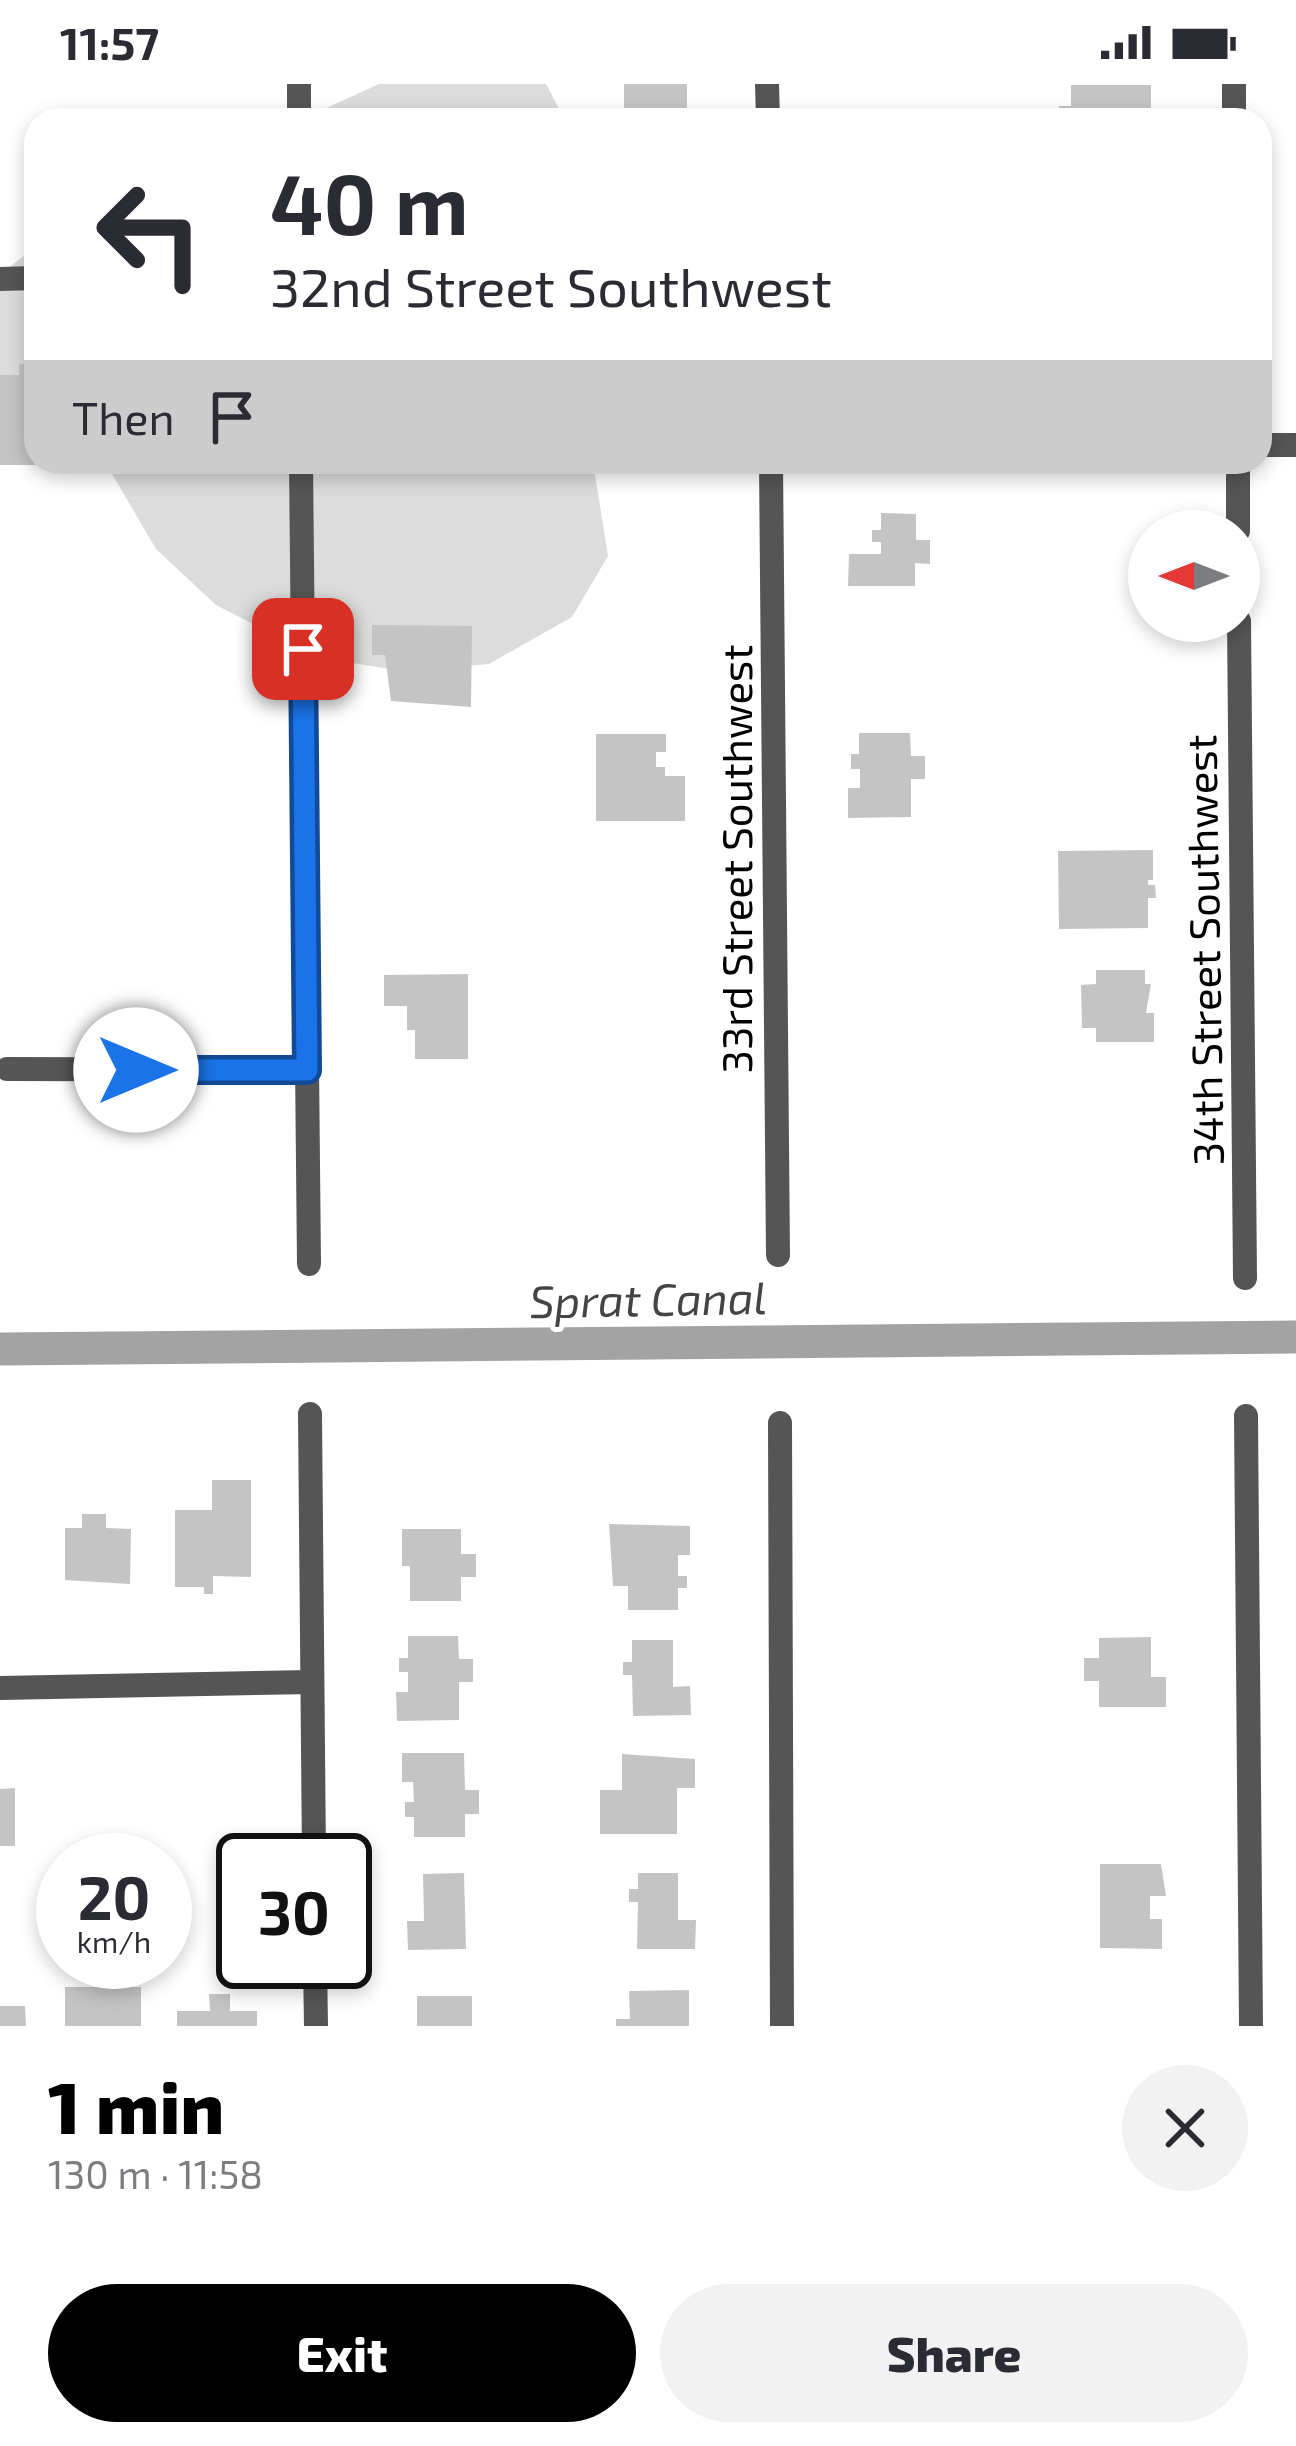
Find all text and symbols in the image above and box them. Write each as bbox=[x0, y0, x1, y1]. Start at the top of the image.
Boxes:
text: 11:57 bbox=[60, 15, 159, 69]
text: 40 m bbox=[270, 151, 469, 252]
icon: left bbox=[72, 156, 228, 312]
text: 32nd Street Southwest bbox=[270, 253, 832, 318]
icon: arrive bbox=[199, 384, 265, 450]
text: Then bbox=[72, 390, 175, 444]
north arrow bbox=[1128, 510, 1260, 642]
map controls bbox=[1128, 510, 1260, 642]
pin bbox=[252, 598, 354, 700]
icon: arrive bbox=[270, 616, 336, 682]
street label: 33rd Street Southwest bbox=[710, 645, 760, 1073]
street label: 34th Street Southwest bbox=[1174, 734, 1232, 1166]
position arrow bbox=[73, 1007, 199, 1133]
water label: Sprat Canal bbox=[529, 1269, 767, 1327]
speed limit sign: 30 bbox=[216, 1833, 372, 1989]
text: 20 bbox=[78, 1860, 150, 1932]
text: km/h bbox=[77, 1923, 151, 1959]
text: 1 min bbox=[48, 2062, 224, 2148]
button: close bbox=[1122, 2065, 1248, 2191]
text: 130 m · 11:58 bbox=[48, 2150, 263, 2197]
button: Exit bbox=[48, 2284, 636, 2422]
button: Share bbox=[660, 2284, 1248, 2422]

